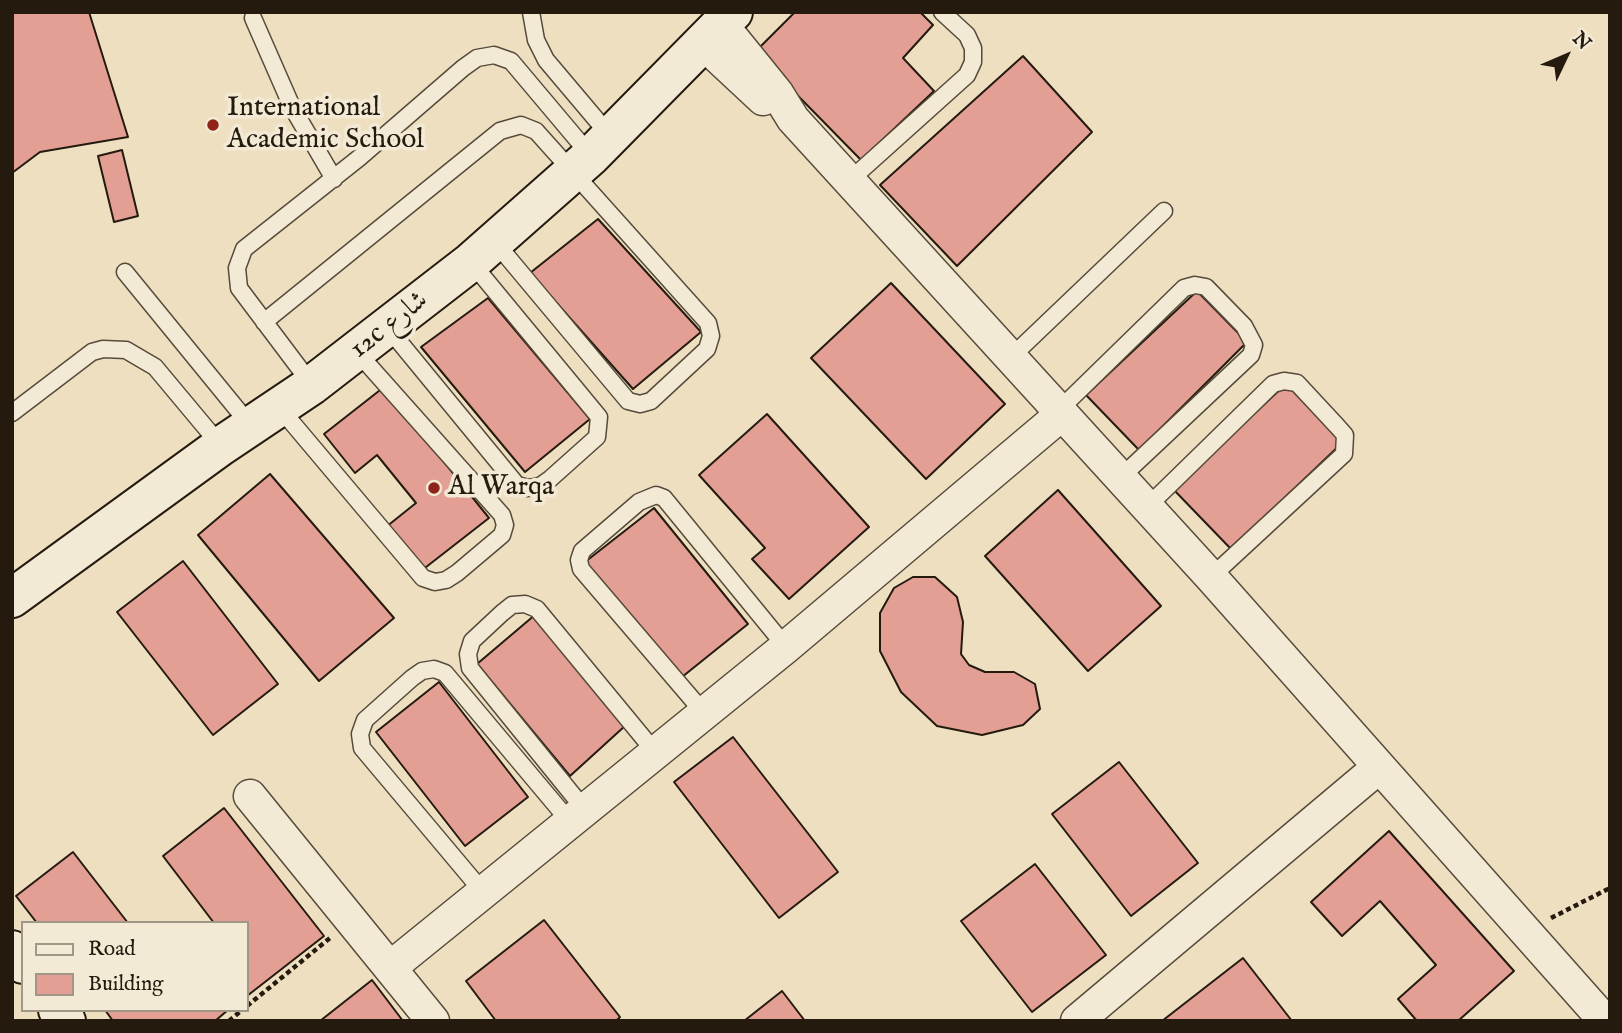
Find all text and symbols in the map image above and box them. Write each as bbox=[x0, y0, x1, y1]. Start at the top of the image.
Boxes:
north arrow bbox=[1531, 21, 1601, 91]
text: N bbox=[1567, 27, 1595, 56]
place label: International Academic School bbox=[227, 92, 424, 158]
marker: International Academic School bbox=[205, 117, 221, 133]
street label: 12c شارع bbox=[344, 285, 436, 367]
place label: Al Warqa bbox=[448, 471, 554, 505]
marker: Al Warqa bbox=[426, 480, 442, 496]
legend bbox=[21, 921, 248, 1012]
text: Road bbox=[88, 936, 135, 963]
text: Building bbox=[88, 971, 163, 998]

